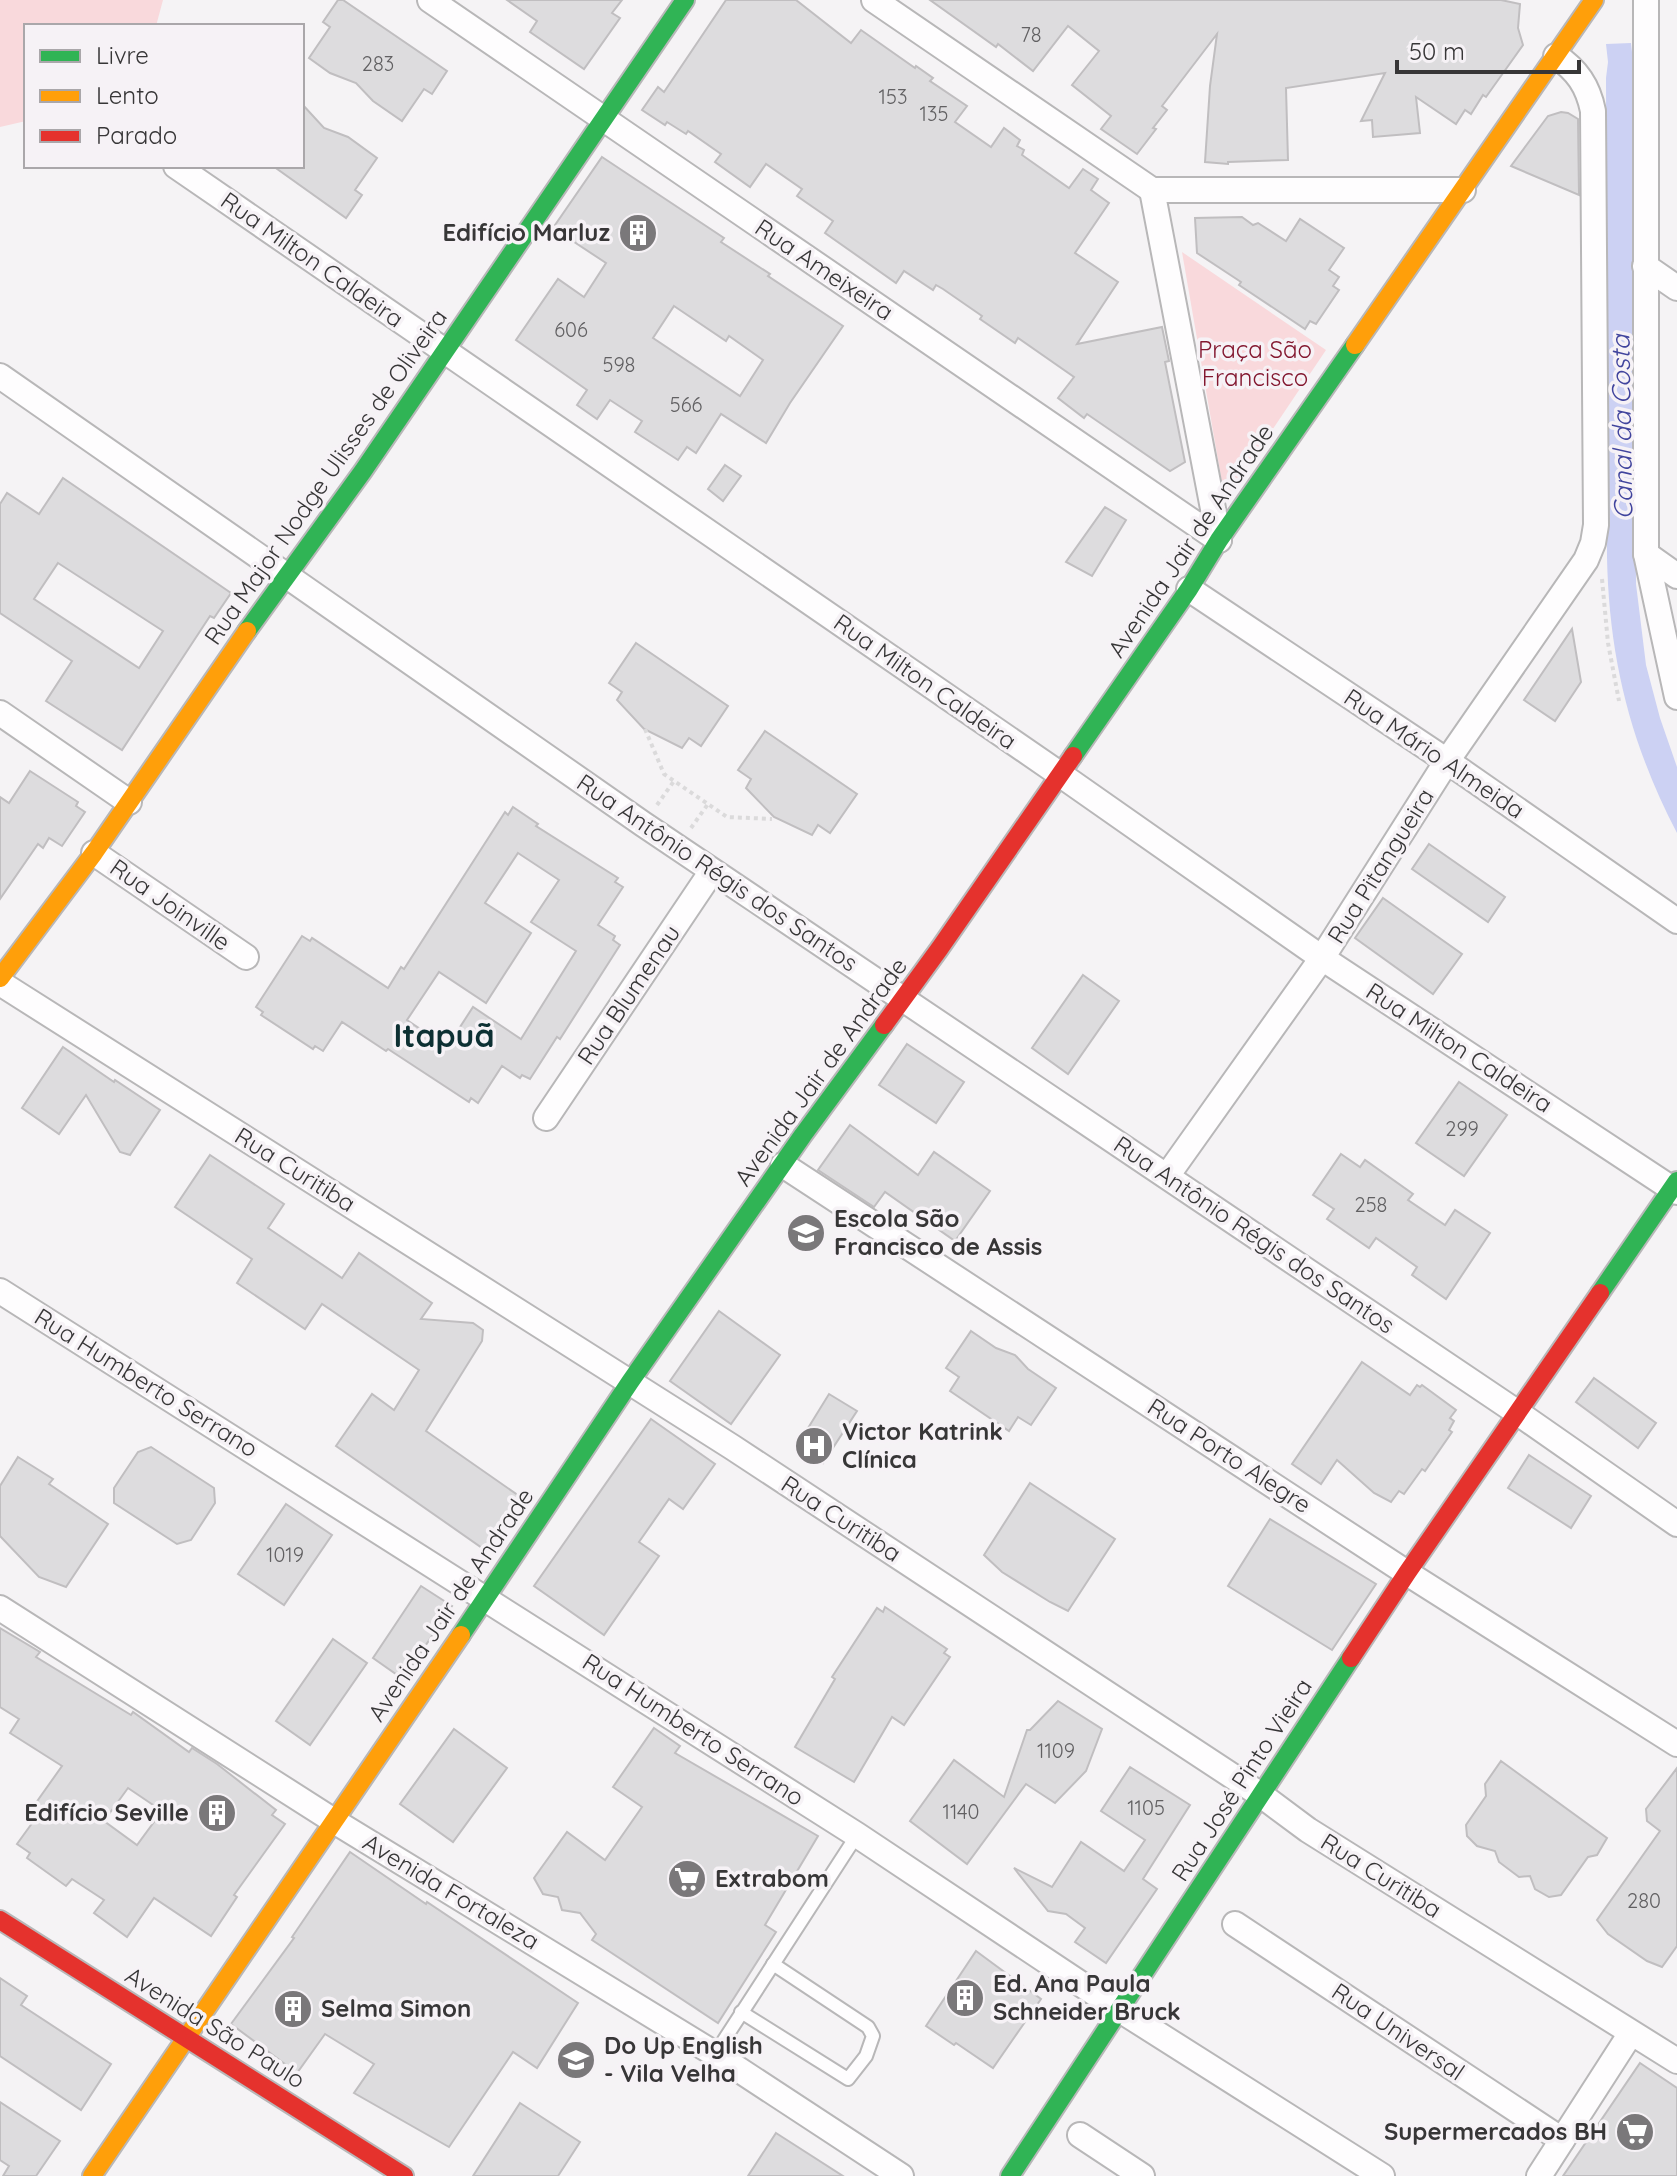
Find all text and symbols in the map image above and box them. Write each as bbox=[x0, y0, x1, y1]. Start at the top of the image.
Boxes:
house number: 78 bbox=[1020, 22, 1042, 47]
legend bbox=[24, 24, 304, 168]
scale bar bbox=[1397, 24, 1579, 74]
text: 50 m bbox=[1409, 36, 1465, 66]
text: Livre bbox=[96, 40, 149, 70]
house number: 283 bbox=[362, 51, 394, 76]
text: Lento bbox=[96, 80, 159, 110]
house number: 153 bbox=[879, 84, 907, 109]
house number: 135 bbox=[920, 101, 948, 126]
text: Parado bbox=[96, 120, 177, 150]
street label: Rua Milton Caldeira bbox=[215, 185, 410, 333]
building icon: Edifício Marluz bbox=[617, 212, 659, 254]
street label: Rua Ameixeira bbox=[750, 212, 899, 326]
place label: Edifício Marluz bbox=[442, 217, 610, 247]
street label: Rua Major Nodge Ulisses de Oliveira bbox=[197, 303, 453, 650]
house number: 606 bbox=[554, 317, 588, 342]
water label: Canal da Costa bbox=[1603, 333, 1640, 520]
park label: Praça São Francisco bbox=[1198, 334, 1312, 392]
house number: 598 bbox=[603, 352, 635, 377]
house number: 566 bbox=[670, 392, 702, 417]
street label: Avenida Jair de Andrade bbox=[1101, 418, 1280, 663]
street label: Rua Milton Caldeira bbox=[828, 607, 1023, 755]
street label: Rua Mário Almeida bbox=[1339, 682, 1530, 825]
street label: Rua Antônio Régis dos Santos bbox=[571, 767, 864, 978]
street label: Rua Pitangueira bbox=[1320, 782, 1440, 949]
street label: Rua Joinville bbox=[105, 852, 236, 957]
street label: Rua Blumenau bbox=[570, 919, 686, 1070]
street label: Avenida Jair de Andrade bbox=[727, 951, 913, 1191]
street label: Rua Milton Caldeira bbox=[1361, 976, 1558, 1119]
district label: Itapuã bbox=[394, 1015, 494, 1055]
house number: 299 bbox=[1445, 1116, 1479, 1141]
street label: Rua Curitiba bbox=[230, 1120, 361, 1218]
street label: Rua Antônio Régis dos Santos bbox=[1108, 1129, 1401, 1340]
house number: 258 bbox=[1355, 1192, 1387, 1217]
place label: Escola São Francisco de Assis bbox=[834, 1203, 1042, 1261]
school or university icon: Escola São Francisco de Assis bbox=[785, 1212, 827, 1254]
street label: Rua Humberto Serrano bbox=[29, 1301, 264, 1463]
street label: Rua Porto Alegre bbox=[1142, 1391, 1317, 1519]
place label: Victor Katrink Clínica bbox=[842, 1416, 1003, 1474]
hospital icon: Victor Katrink Clínica bbox=[793, 1425, 835, 1467]
street label: Rua Curitiba bbox=[776, 1468, 907, 1568]
street label: Avenida Jair de Andrade bbox=[361, 1482, 540, 1727]
house number: 1019 bbox=[266, 1542, 304, 1567]
street label: Rua Humberto Serrano bbox=[577, 1646, 810, 1812]
street label: Rua José Pinto Vieira bbox=[1164, 1672, 1318, 1887]
house number: 1109 bbox=[1037, 1738, 1075, 1763]
building icon: Edifício Seville bbox=[196, 1792, 238, 1834]
house number: 1105 bbox=[1127, 1795, 1165, 1820]
place label: Edifício Seville bbox=[24, 1797, 189, 1827]
house number: 1140 bbox=[943, 1799, 979, 1824]
street label: Rua Curitiba bbox=[1316, 1826, 1447, 1924]
street label: Avenida Fortaleza bbox=[358, 1827, 545, 1956]
supermarket icon: Extrabom bbox=[666, 1858, 708, 1900]
place label: Extrabom bbox=[715, 1863, 829, 1893]
house number: 280 bbox=[1627, 1888, 1661, 1913]
street label: Avenida São Paulo bbox=[120, 1960, 311, 2095]
place label: Ed. Ana Paula Schneider Bruck bbox=[993, 1968, 1181, 2026]
street label: Rua Universal bbox=[1326, 1976, 1471, 2087]
building icon: Ed. Ana Paula Schneider Bruck bbox=[944, 1977, 986, 2019]
building icon: Selma Simon bbox=[272, 1988, 314, 2030]
place label: Selma Simon bbox=[321, 1993, 471, 2023]
place label: Do Up English - Vila Velha bbox=[604, 2030, 763, 2088]
school or university icon: Do Up English - Vila Velha bbox=[555, 2039, 597, 2081]
supermarket icon: Supermercados BH bbox=[1614, 2111, 1656, 2153]
place label: Supermercados BH bbox=[1384, 2116, 1607, 2146]

